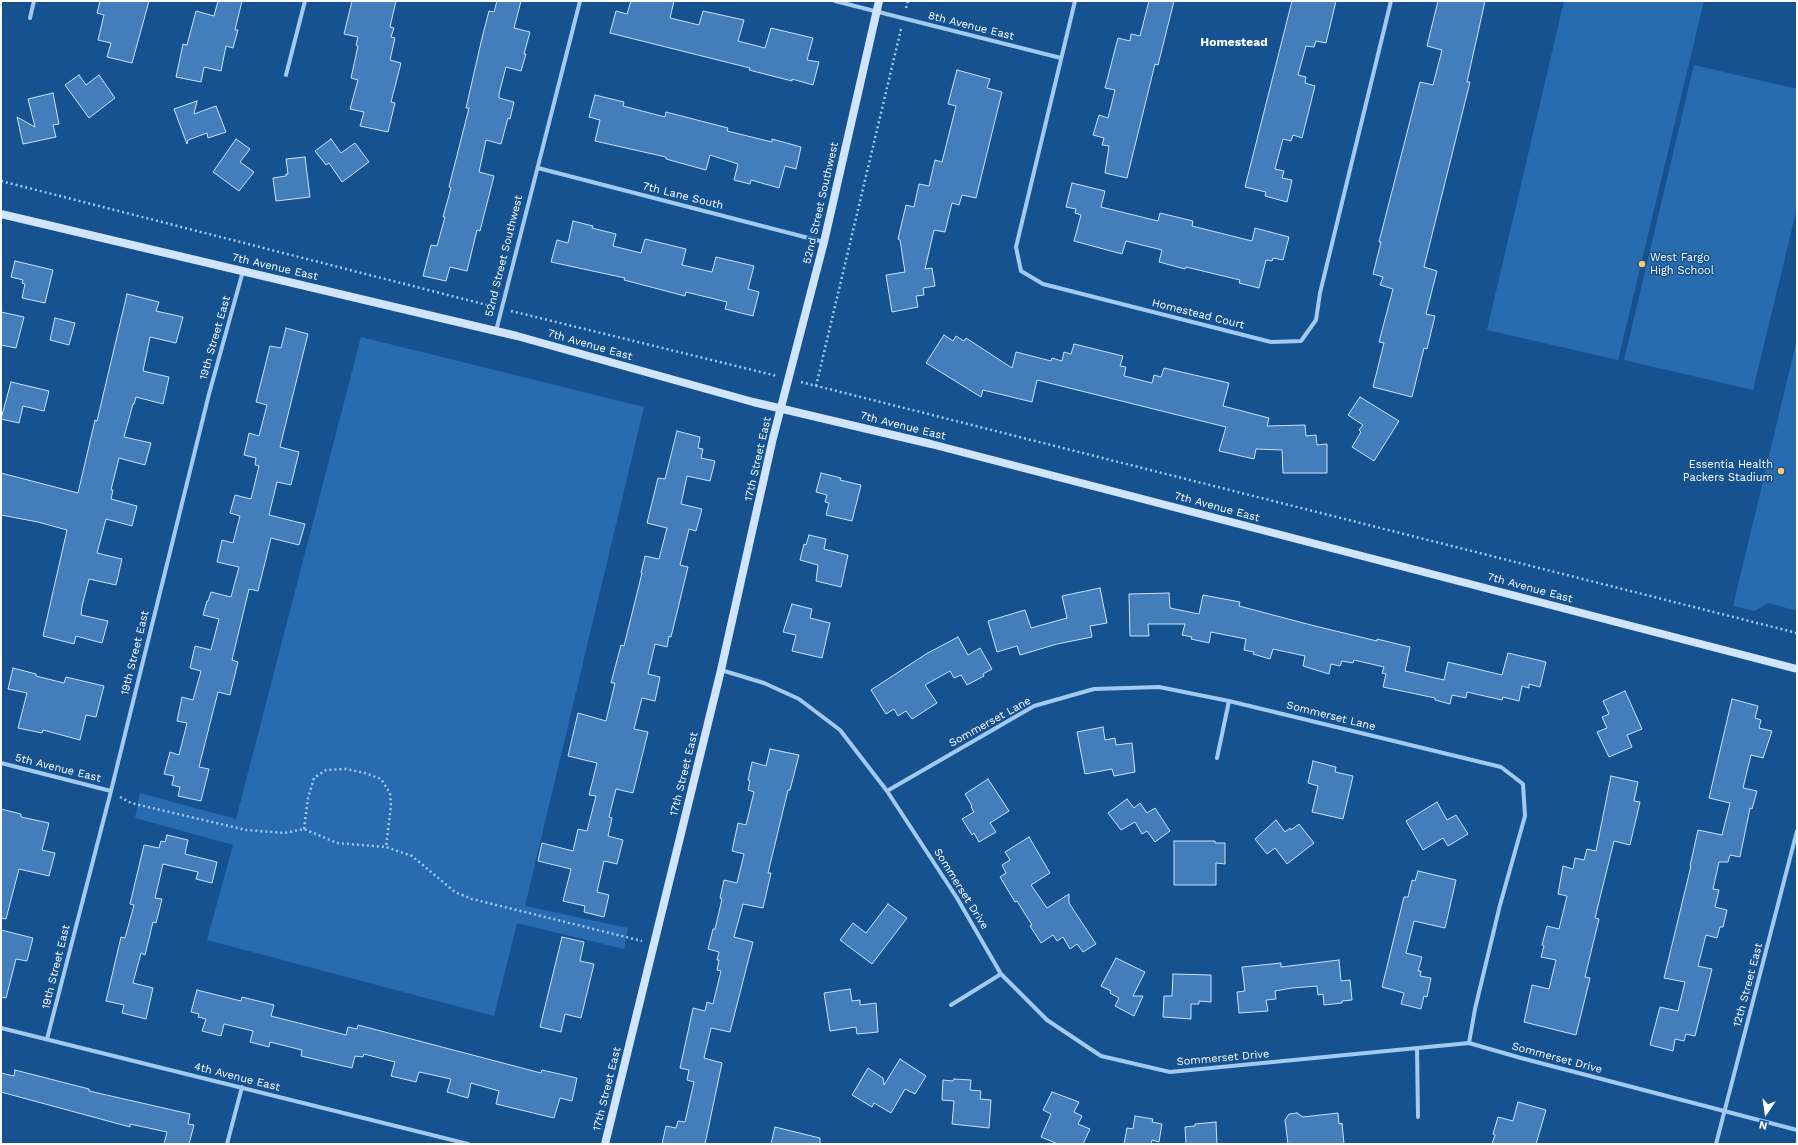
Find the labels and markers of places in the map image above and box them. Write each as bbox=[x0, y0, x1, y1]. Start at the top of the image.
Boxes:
place label: West Fargo High School bbox=[1650, 251, 1714, 277]
marker: West Fargo High School bbox=[1637, 259, 1647, 269]
place label: Essentia Health Packers Stadium bbox=[1683, 458, 1773, 484]
marker: Essentia Health Packers Stadium bbox=[1776, 466, 1786, 476]

